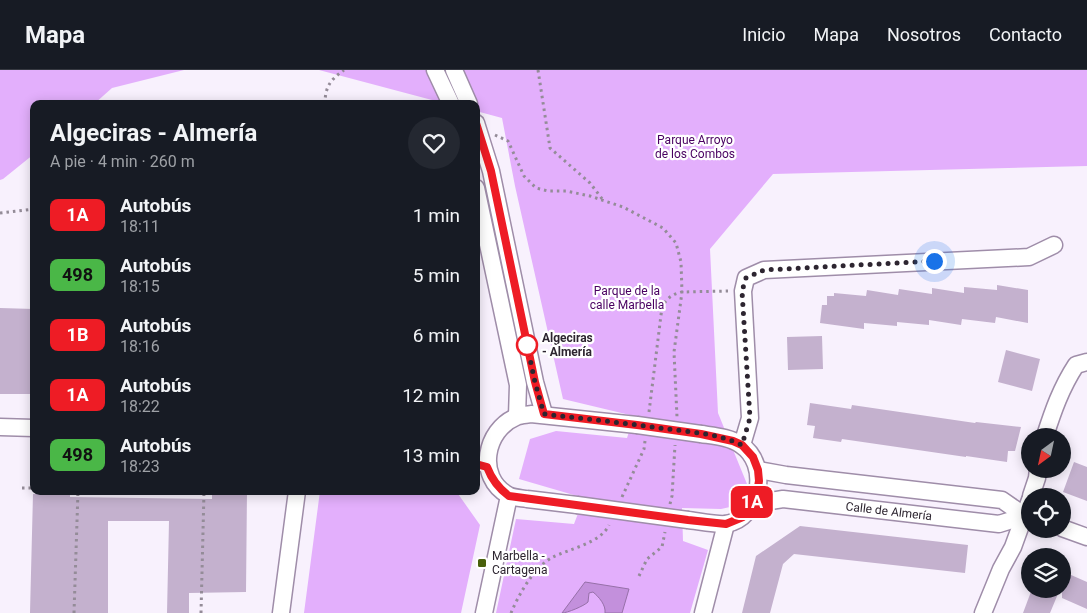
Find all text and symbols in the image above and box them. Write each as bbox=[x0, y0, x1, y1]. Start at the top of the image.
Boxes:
text: Mapa bbox=[25, 21, 85, 49]
text: Inicio bbox=[742, 24, 786, 45]
text: Mapa bbox=[814, 24, 859, 45]
text: Nosotros bbox=[887, 24, 961, 45]
text: Contacto bbox=[989, 24, 1062, 45]
button: heart bbox=[408, 117, 460, 169]
text: Algeciras - Almería bbox=[50, 119, 257, 147]
park label: Parque Arroyo de los Combos bbox=[655, 133, 735, 161]
text: A pie · 4 min · 260 m bbox=[50, 152, 195, 171]
text: Autobús bbox=[120, 194, 191, 217]
text: 1A bbox=[66, 204, 89, 225]
text: 1 min bbox=[413, 204, 460, 227]
text: 18:11 bbox=[120, 217, 160, 236]
your location bbox=[922, 249, 947, 274]
text: Autobús bbox=[120, 254, 191, 277]
text: 498 bbox=[62, 264, 93, 285]
text: 5 min bbox=[413, 264, 460, 287]
text: 18:15 bbox=[120, 277, 160, 296]
park label: Parque de la calle Marbella bbox=[590, 284, 664, 312]
text: Autobús bbox=[120, 314, 191, 337]
text: 1B bbox=[67, 324, 88, 345]
text: 6 min bbox=[413, 324, 460, 347]
place label: Algeciras - Almería bbox=[542, 331, 593, 359]
marker: Algeciras - Almería bbox=[516, 334, 538, 356]
text: 18:16 bbox=[120, 337, 160, 356]
text: Autobús bbox=[120, 374, 191, 397]
text: 1A bbox=[66, 384, 89, 405]
text: 12 min bbox=[402, 384, 460, 407]
text: 18:22 bbox=[120, 397, 160, 416]
north arrow bbox=[1021, 428, 1071, 478]
map controls bbox=[1021, 428, 1071, 598]
text: Autobús bbox=[120, 434, 191, 457]
text: 498 bbox=[62, 444, 93, 465]
text: 13 min bbox=[402, 444, 460, 467]
text: 18:23 bbox=[120, 457, 160, 476]
line badge: 1A bbox=[730, 486, 774, 518]
button: locate bbox=[1021, 488, 1071, 538]
text: 1A bbox=[741, 491, 763, 512]
street label: Calle de Almería bbox=[845, 499, 933, 523]
button: layers bbox=[1021, 548, 1071, 598]
place label: Marbella - Cartagena bbox=[492, 549, 547, 577]
marker: Marbella - Cartagena bbox=[476, 557, 488, 569]

